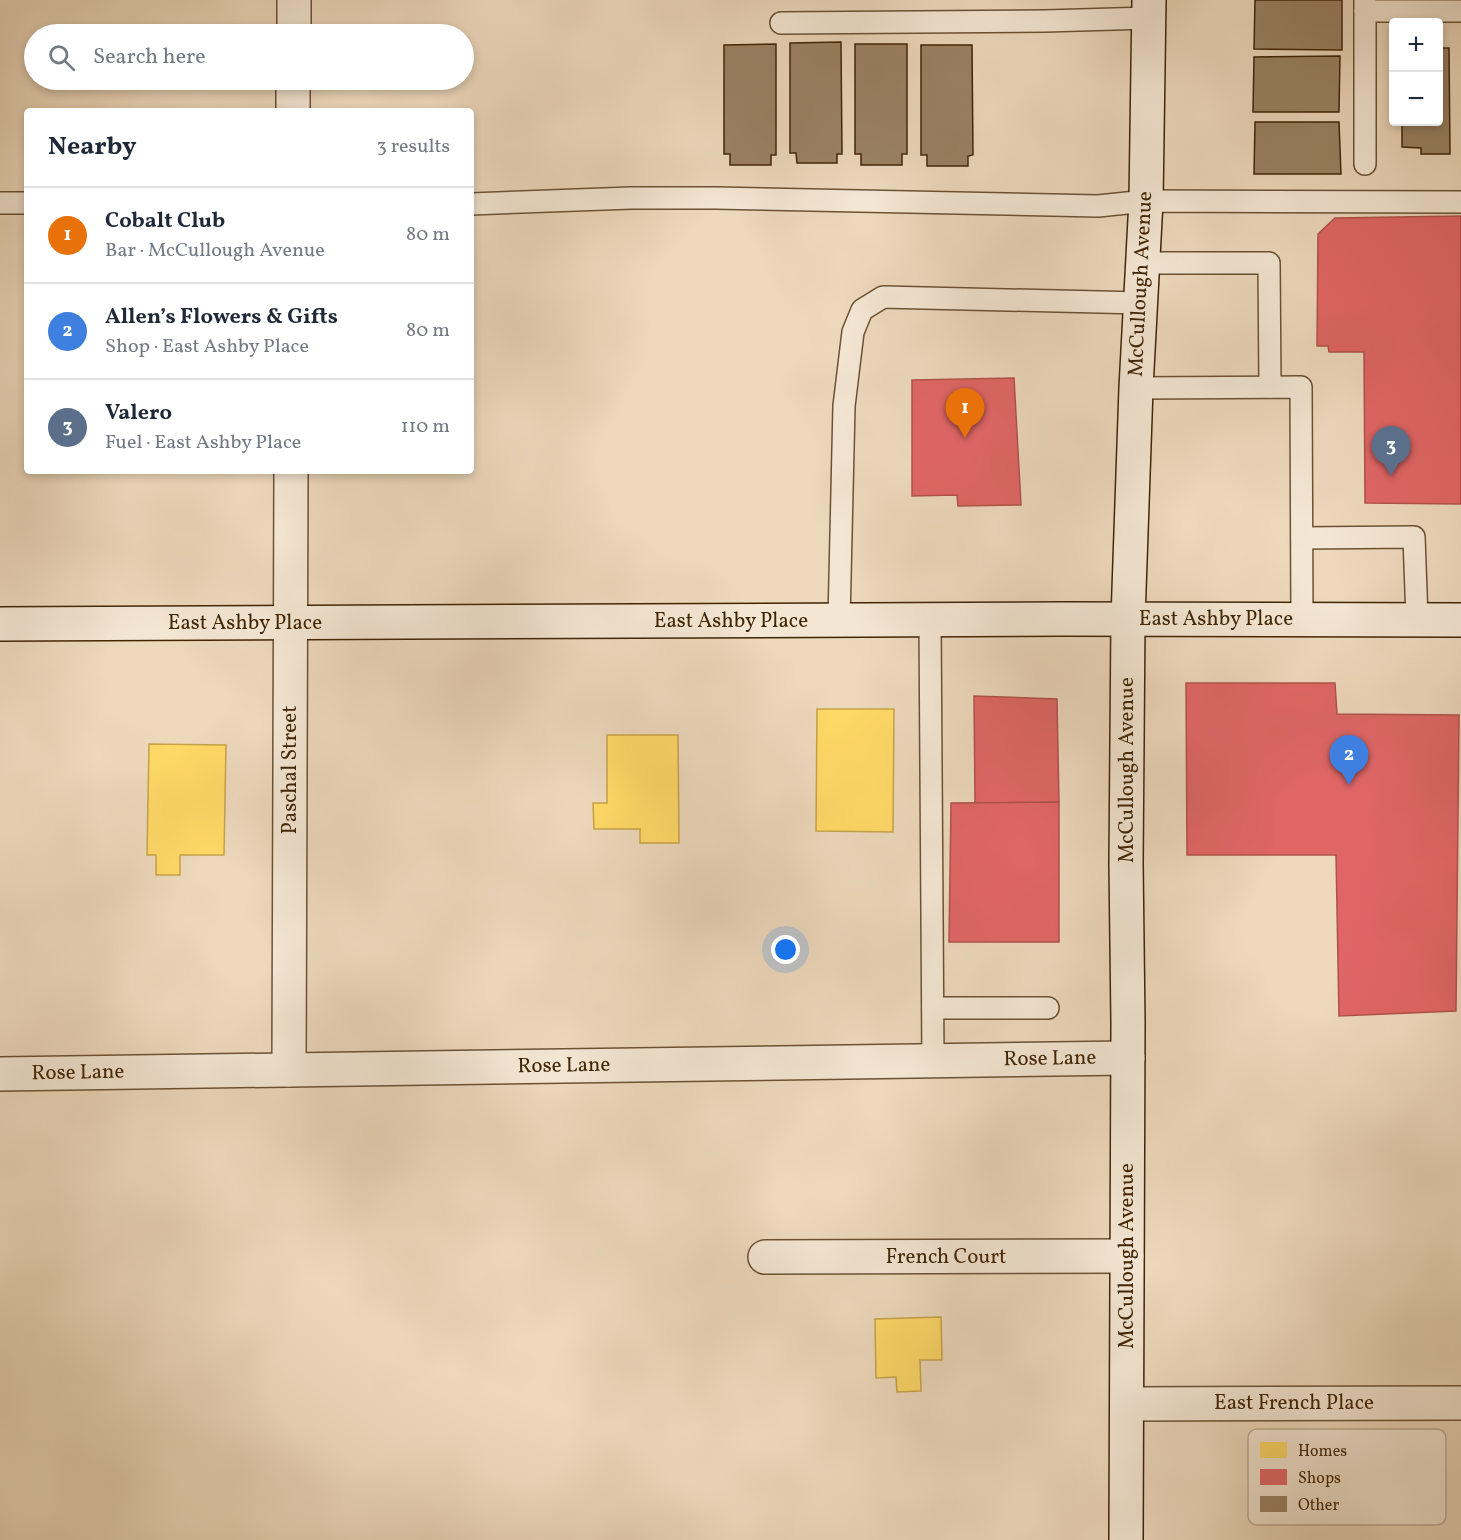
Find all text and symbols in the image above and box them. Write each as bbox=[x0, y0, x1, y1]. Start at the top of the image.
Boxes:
map controls bbox=[1389, 18, 1443, 126]
button: + bbox=[1389, 18, 1443, 72]
search box bbox=[24, 24, 474, 90]
icon: search bbox=[45, 41, 78, 74]
text: Search here bbox=[93, 42, 206, 73]
button: − bbox=[1389, 72, 1443, 126]
text: Nearby bbox=[48, 129, 137, 165]
text: 3 results bbox=[376, 133, 450, 161]
street label: McCullough Avenue bbox=[1122, 190, 1160, 378]
text: Cobalt Club bbox=[105, 206, 225, 237]
text: 1 bbox=[63, 221, 72, 249]
text: 80 m bbox=[406, 221, 450, 249]
text: Bar · McCullough Avenue bbox=[105, 237, 325, 265]
text: Allen’s Flowers & Gifts bbox=[105, 302, 338, 333]
text: 2 bbox=[62, 317, 73, 345]
text: 80 m bbox=[406, 317, 450, 345]
text: Shop · East Ashby Place bbox=[105, 333, 309, 361]
pin: 1 bbox=[946, 388, 984, 438]
text: Valero bbox=[105, 398, 172, 429]
text: 3 bbox=[62, 413, 73, 441]
text: 110 m bbox=[401, 413, 450, 441]
pin: 3 bbox=[1372, 426, 1410, 476]
text: Fuel · East Ashby Place bbox=[105, 429, 301, 457]
street label: East Ashby Place bbox=[1139, 605, 1293, 634]
street label: East Ashby Place bbox=[654, 607, 808, 636]
street label: East Ashby Place bbox=[168, 609, 322, 638]
street label: McCullough Avenue bbox=[1113, 677, 1142, 863]
street label: Paschal Street bbox=[276, 705, 305, 835]
pin: 2 bbox=[1330, 736, 1368, 785]
your location bbox=[771, 935, 800, 964]
street label: Rose Lane bbox=[1003, 1044, 1097, 1074]
street label: Rose Lane bbox=[517, 1051, 611, 1081]
street label: Rose Lane bbox=[31, 1058, 125, 1088]
street label: McCullough Avenue bbox=[1113, 1163, 1142, 1349]
street label: French Court bbox=[886, 1243, 1006, 1272]
street label: East French Place bbox=[1214, 1389, 1374, 1418]
legend bbox=[1248, 1429, 1446, 1525]
text: Homes bbox=[1298, 1441, 1347, 1463]
text: Shops bbox=[1298, 1468, 1341, 1490]
text: Other bbox=[1298, 1495, 1339, 1517]

